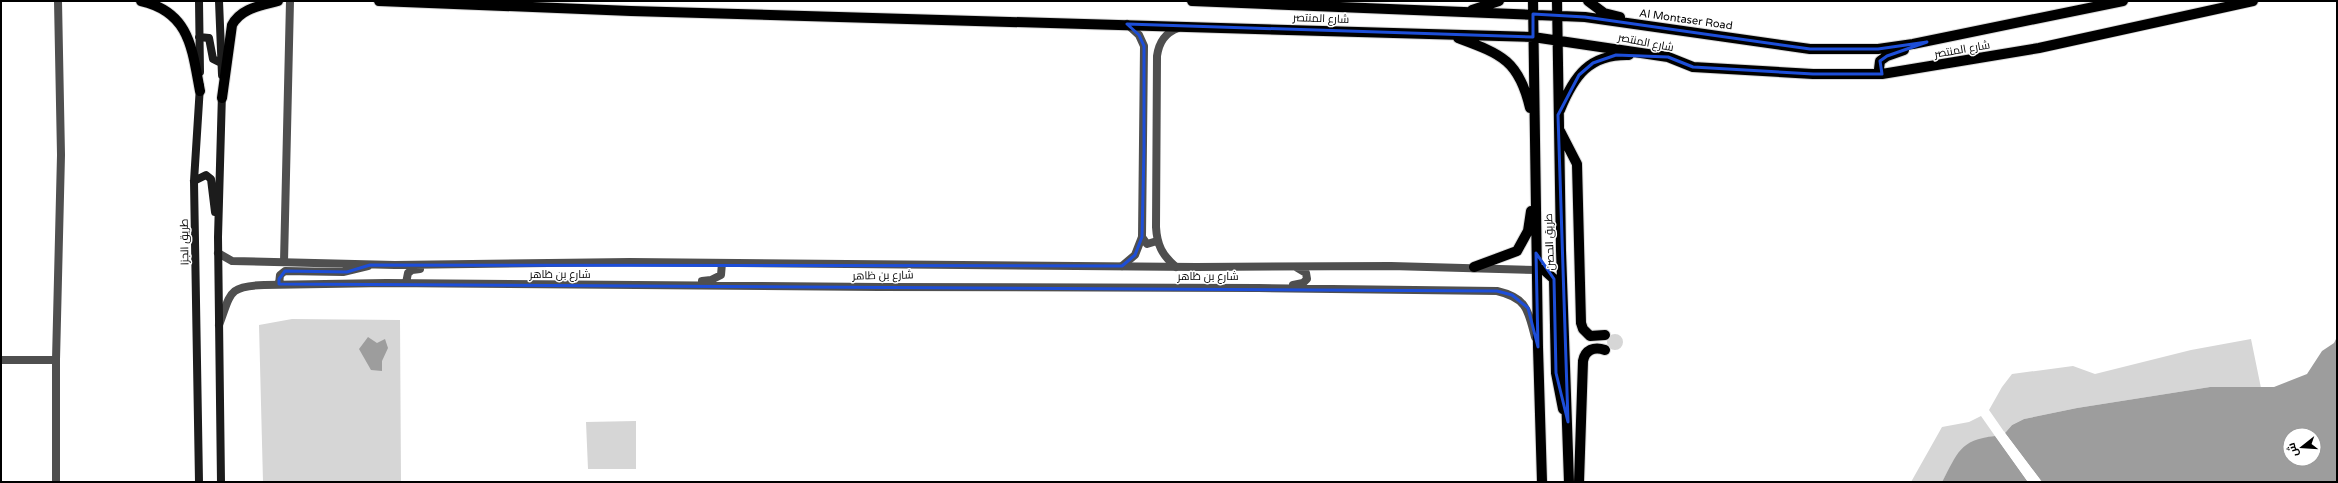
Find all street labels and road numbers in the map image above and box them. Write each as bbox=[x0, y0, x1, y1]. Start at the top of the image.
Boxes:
street label: Al Montaser Road bbox=[1638, 7, 1733, 32]
street label: شارع المنتصر bbox=[1292, 11, 1349, 27]
street label: شارع المنتصر bbox=[1616, 31, 1675, 55]
street label: شارع المنتصر bbox=[1932, 38, 1991, 62]
street label: طريق الحصن bbox=[1542, 213, 1557, 271]
street label: طريق الجزا bbox=[178, 218, 191, 266]
street label: شارع بن ظاهر bbox=[528, 268, 591, 282]
street label: شارع بن ظاهر bbox=[851, 268, 914, 284]
street label: شارع بن ظاهر bbox=[1176, 270, 1239, 284]

